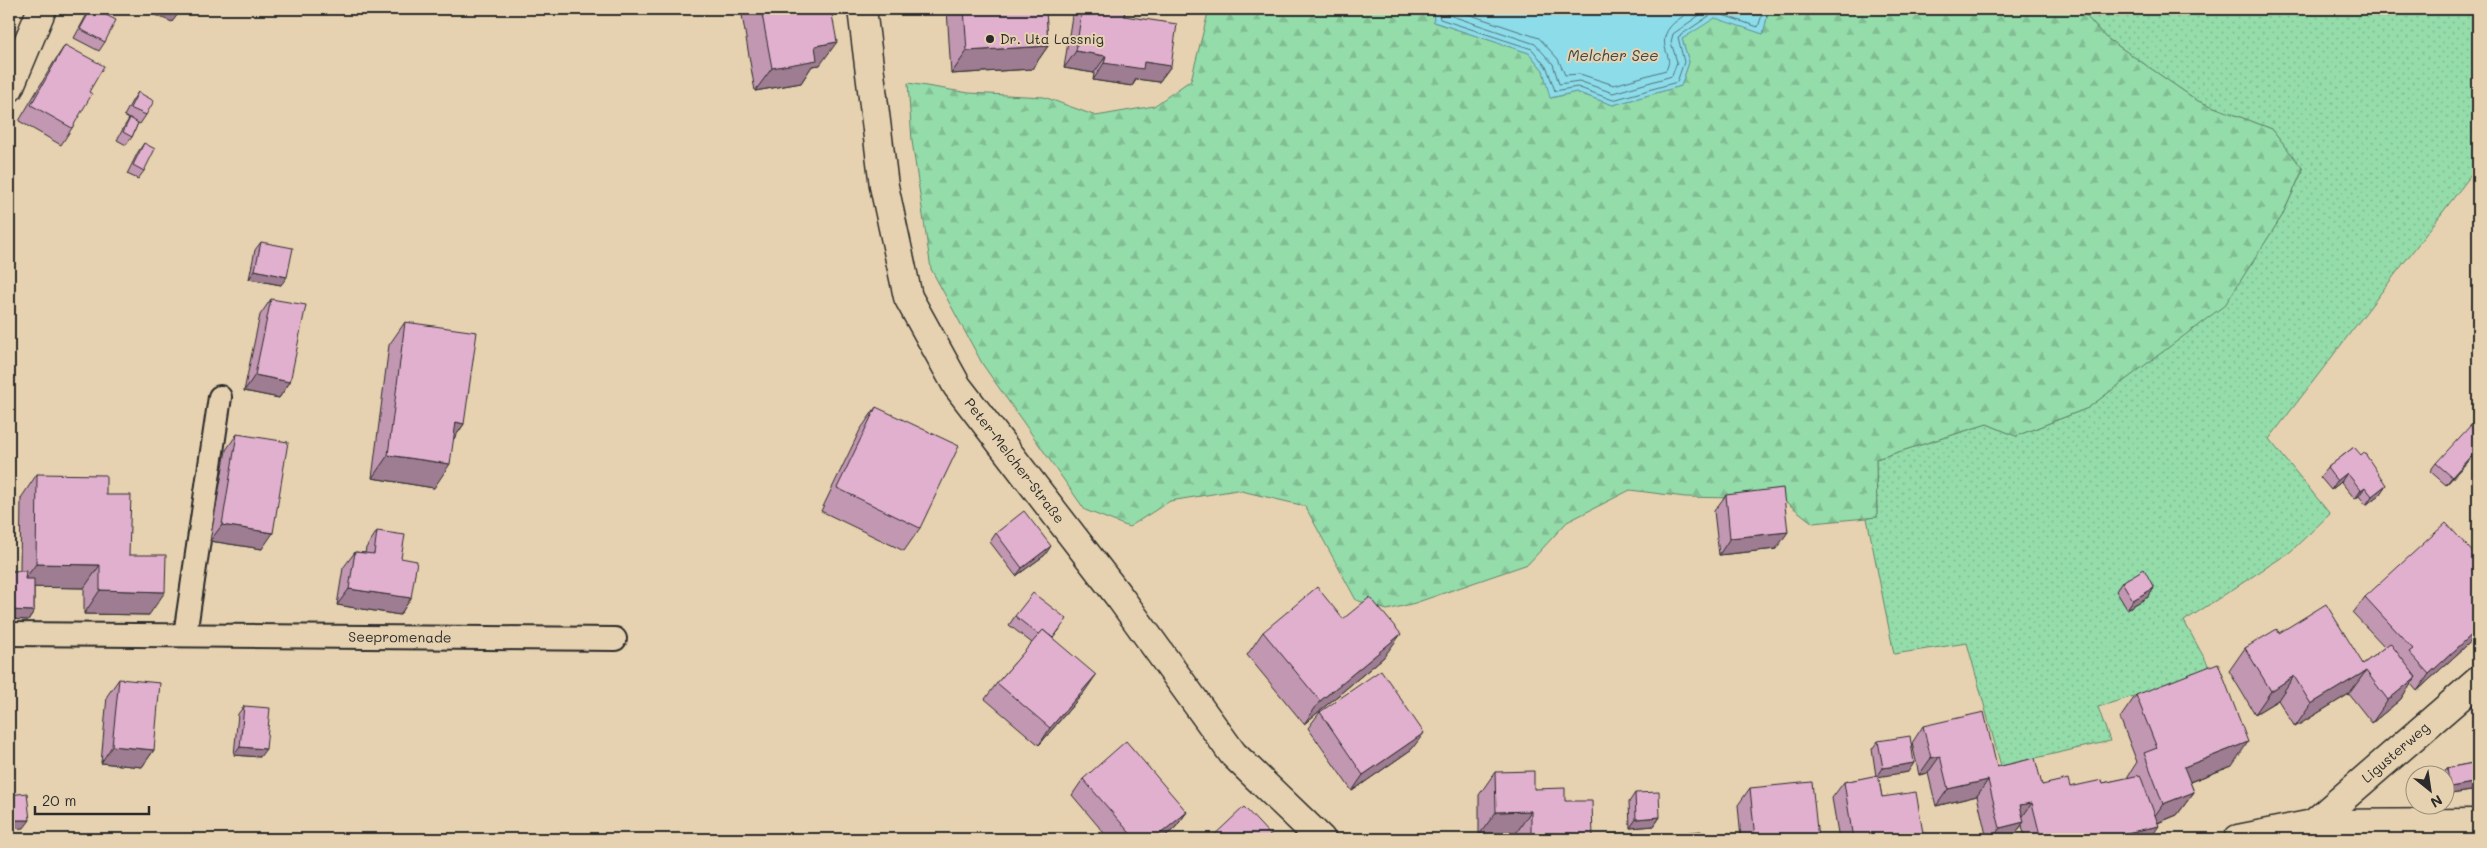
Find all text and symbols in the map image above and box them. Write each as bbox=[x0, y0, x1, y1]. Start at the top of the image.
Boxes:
place label: Dr. Uta Lassnig bbox=[1000, 29, 1104, 48]
marker: Dr. Uta Lassnig bbox=[984, 33, 996, 45]
water label: Melcher See bbox=[1568, 45, 1658, 65]
street label: Peter-Melcher-Straße bbox=[961, 394, 1069, 527]
street label: Seepromenade bbox=[348, 627, 452, 647]
street label: Ligusterweg bbox=[2357, 718, 2433, 787]
north arrow bbox=[2404, 766, 2454, 816]
scale bar bbox=[35, 783, 149, 815]
text: 20 m bbox=[42, 790, 76, 810]
text: N bbox=[2427, 791, 2446, 813]

